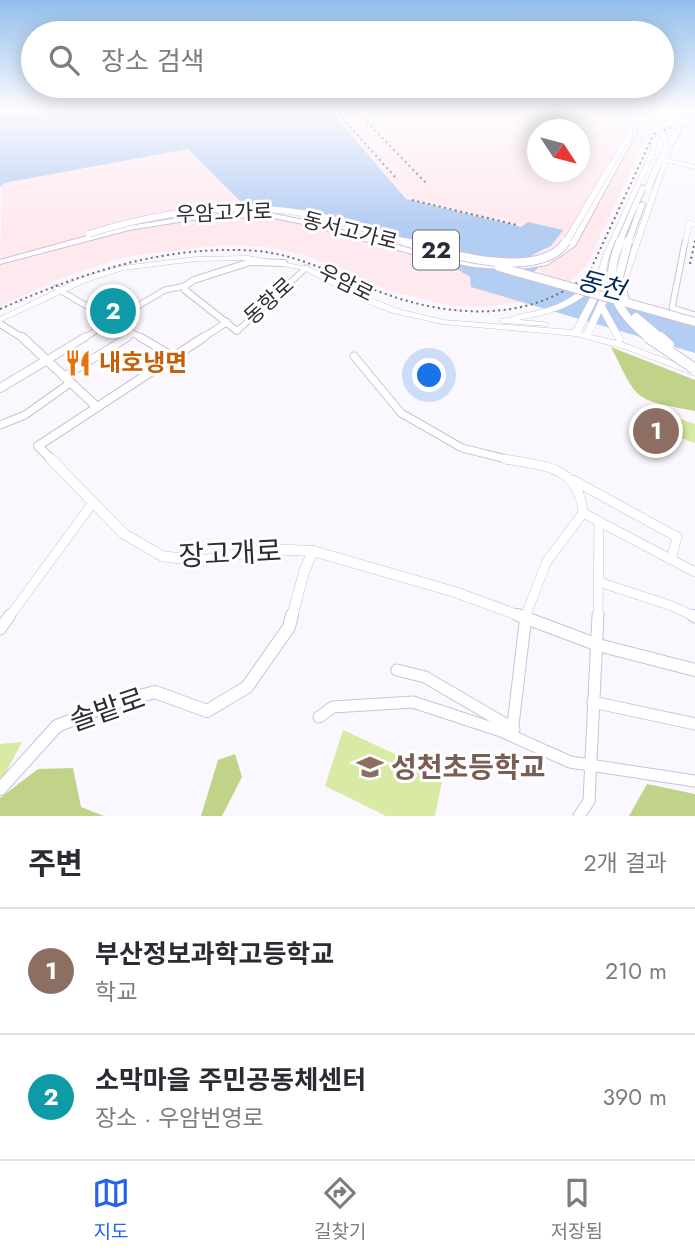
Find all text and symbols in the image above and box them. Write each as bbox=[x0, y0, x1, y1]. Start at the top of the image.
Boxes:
search box bbox=[21, 21, 674, 98]
icon: search bbox=[45, 41, 83, 79]
text: 장소 검색 bbox=[101, 42, 204, 80]
north arrow bbox=[527, 119, 590, 182]
street label: 우암고가로 bbox=[175, 196, 273, 230]
street label: 동서고가로 bbox=[300, 205, 400, 257]
road number: 22 bbox=[413, 230, 459, 270]
street label: 우암로 bbox=[313, 257, 379, 309]
water label: 동천 bbox=[573, 260, 632, 310]
street label: 동항로 bbox=[237, 270, 301, 332]
pin: 2 bbox=[90, 285, 136, 337]
place label: 내호냉면 bbox=[99, 345, 187, 380]
restaurant icon: 내호냉면 bbox=[63, 348, 93, 378]
your location bbox=[412, 358, 446, 392]
pin: 1 bbox=[633, 405, 679, 457]
street label: 장고개로 bbox=[178, 530, 283, 577]
street label: 솔밭로 bbox=[64, 678, 150, 741]
place label: 성천초등학교 bbox=[391, 747, 546, 788]
school or university icon: 성천초등학교 bbox=[355, 752, 385, 782]
text: 주변 bbox=[28, 842, 83, 885]
text: 2개 결과 bbox=[584, 846, 667, 880]
text: 부산정보과학고등학교 bbox=[95, 935, 334, 973]
text: 1 bbox=[45, 954, 57, 988]
text: 210 m bbox=[605, 954, 667, 988]
text: 학교 bbox=[95, 975, 137, 1009]
text: 소막마을 주민공동체센터 bbox=[95, 1061, 366, 1099]
text: 2 bbox=[43, 1080, 59, 1114]
text: 390 m bbox=[603, 1080, 667, 1114]
text: 장소 · 우암번영로 bbox=[95, 1101, 264, 1135]
tab: 지도 bbox=[92, 1174, 130, 1245]
tab: 길찾기 bbox=[314, 1174, 367, 1245]
tab: 저장됨 bbox=[551, 1174, 603, 1245]

